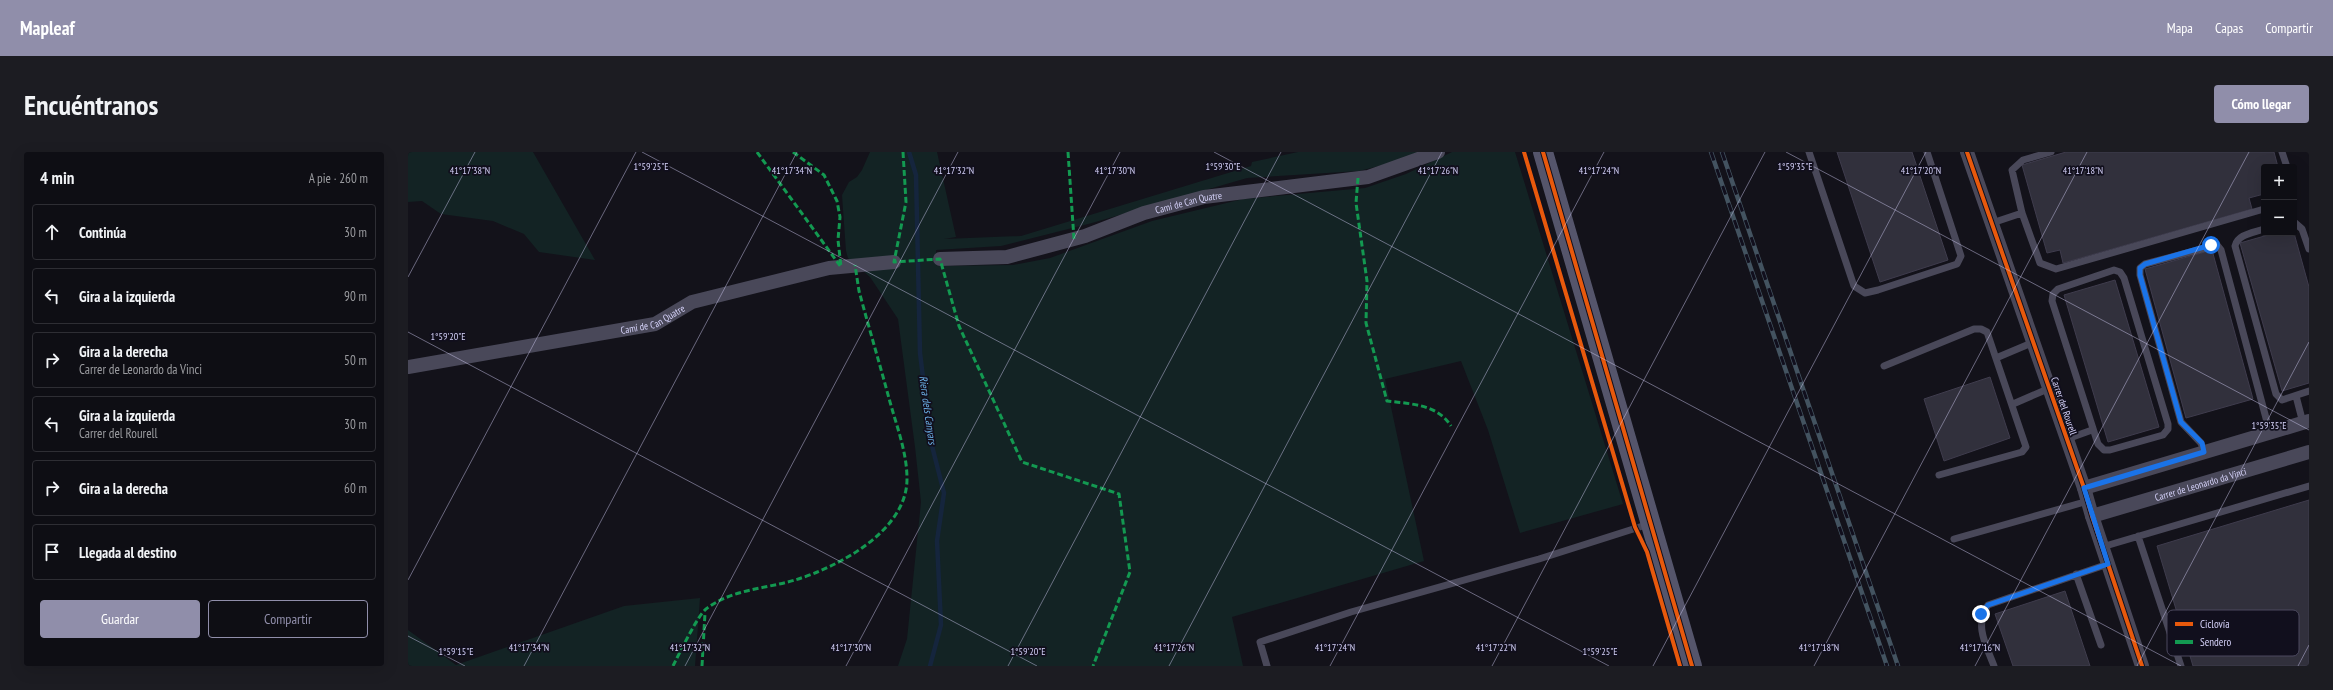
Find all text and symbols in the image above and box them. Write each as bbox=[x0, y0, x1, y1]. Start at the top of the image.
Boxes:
text: Mapleaf bbox=[20, 16, 75, 40]
text: Mapa bbox=[2167, 19, 2193, 37]
text: Capas bbox=[2215, 19, 2243, 37]
text: Compartir bbox=[2265, 19, 2313, 37]
button: Cómo llegar bbox=[2214, 85, 2309, 123]
text: Encuéntranos bbox=[24, 86, 158, 123]
text: 1°59'25"E bbox=[634, 160, 668, 173]
text: 1°59'30"E bbox=[1206, 160, 1240, 173]
text: 1°59'35"E bbox=[1778, 160, 1812, 173]
text: 41°17'38"N bbox=[450, 164, 490, 177]
text: 41°17'34"N bbox=[772, 164, 812, 177]
text: 41°17'32"N bbox=[934, 164, 974, 177]
text: 41°17'30"N bbox=[1095, 164, 1135, 177]
text: 41°17'26"N bbox=[1418, 164, 1458, 177]
text: 41°17'24"N bbox=[1579, 164, 1619, 177]
text: 41°17'20"N bbox=[1901, 164, 1941, 177]
text: 41°17'18"N bbox=[2063, 164, 2103, 177]
map controls bbox=[2261, 164, 2297, 236]
button: + bbox=[2261, 164, 2297, 200]
text: 4 min bbox=[40, 167, 74, 189]
text: A pie · 260 m bbox=[309, 170, 368, 187]
street label: Camí de Can Quatre bbox=[1154, 188, 1223, 216]
button: − bbox=[2261, 200, 2297, 236]
icon: ahead bbox=[41, 221, 63, 243]
text: Continúa bbox=[79, 223, 126, 242]
text: 30 m bbox=[344, 224, 367, 241]
route start bbox=[2202, 236, 2220, 254]
icon: left bbox=[41, 285, 63, 307]
text: Gira a la izquierda bbox=[79, 287, 175, 306]
text: 90 m bbox=[344, 288, 367, 305]
street label: Camí de Can Quatre bbox=[620, 301, 687, 336]
text: 1°59'20"E bbox=[431, 330, 465, 343]
text: Gira a la derecha bbox=[79, 342, 168, 361]
icon: right bbox=[41, 349, 63, 371]
text: 50 m bbox=[344, 352, 367, 369]
text: Carrer de Leonardo da Vinci bbox=[79, 361, 202, 378]
water label: Riera dels Canyars bbox=[916, 375, 940, 447]
street label: Carrer del Rourell bbox=[2048, 375, 2080, 437]
text: Gira a la izquierda bbox=[79, 406, 175, 425]
icon: left bbox=[41, 413, 63, 435]
text: 30 m bbox=[344, 416, 367, 433]
text: 1°59'35"E bbox=[2252, 419, 2286, 432]
text: Carrer del Rourell bbox=[79, 425, 158, 442]
street label: Carrer de Leonardo da Vinci bbox=[2153, 464, 2248, 504]
icon: right bbox=[41, 477, 63, 499]
text: Gira a la derecha bbox=[79, 479, 168, 498]
text: 60 m bbox=[344, 480, 367, 497]
icon: arrive bbox=[41, 541, 63, 563]
text: Llegada al destino bbox=[79, 543, 177, 562]
button: Guardar bbox=[40, 600, 200, 638]
button: Compartir bbox=[208, 600, 368, 638]
route end bbox=[1972, 605, 1990, 623]
legend bbox=[2167, 610, 2299, 656]
text: Ciclovía bbox=[2200, 617, 2230, 631]
text: Sendero bbox=[2200, 635, 2231, 649]
text: 41°17'34"N bbox=[509, 641, 549, 654]
text: 41°17'32"N bbox=[670, 641, 710, 654]
text: 41°17'30"N bbox=[831, 641, 871, 654]
text: 41°17'26"N bbox=[1154, 641, 1194, 654]
text: 41°17'24"N bbox=[1315, 641, 1355, 654]
text: 41°17'22"N bbox=[1476, 641, 1516, 654]
text: 41°17'18"N bbox=[1799, 641, 1839, 654]
text: 41°17'16"N bbox=[1960, 641, 2000, 654]
text: 1°59'15"E bbox=[439, 645, 473, 658]
text: 1°59'20"E bbox=[1011, 645, 1045, 658]
text: 1°59'25"E bbox=[1583, 645, 1617, 658]

